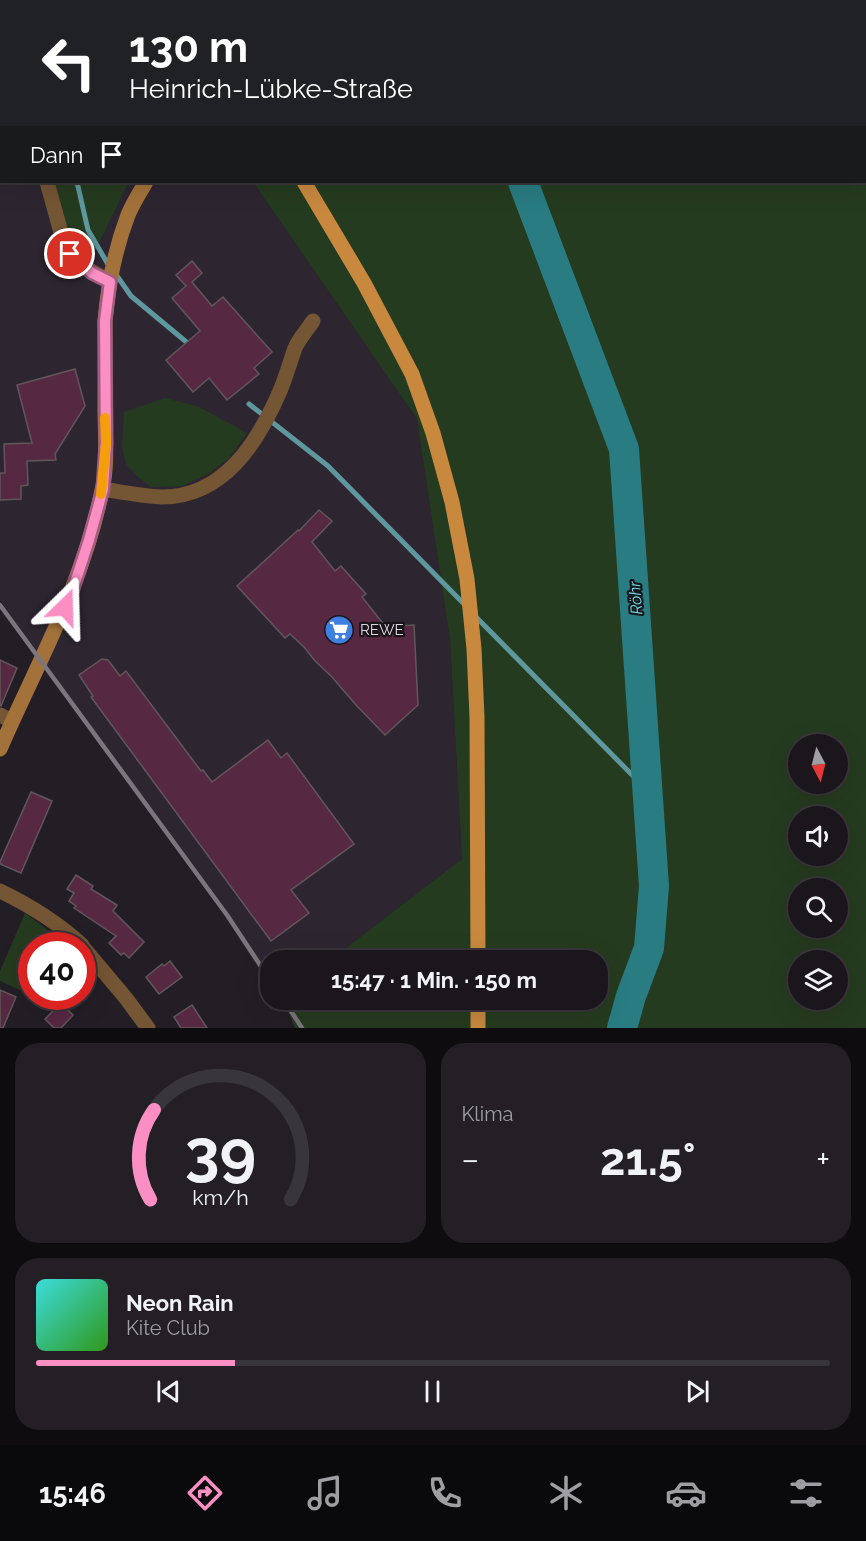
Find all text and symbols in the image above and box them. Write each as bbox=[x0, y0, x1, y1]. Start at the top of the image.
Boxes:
text: 130 m bbox=[129, 23, 248, 72]
icon: left bbox=[30, 24, 108, 102]
text: Heinrich-Lübke-Straße bbox=[129, 73, 413, 104]
icon: arrive bbox=[95, 138, 128, 171]
text: Dann bbox=[30, 142, 83, 168]
pin bbox=[44, 228, 95, 279]
icon: arrive bbox=[53, 237, 86, 270]
position arrow bbox=[33, 575, 97, 639]
water label: Röhr bbox=[625, 580, 646, 615]
supermarket icon: REWE bbox=[323, 614, 355, 646]
place label: REWE bbox=[360, 621, 404, 639]
north arrow bbox=[788, 734, 848, 794]
map controls bbox=[788, 734, 848, 1010]
button: sound bbox=[788, 806, 848, 866]
button: search bbox=[788, 878, 848, 938]
speed limit sign: 40 bbox=[18, 932, 96, 1010]
button: layers bbox=[788, 950, 848, 1010]
text: 15:47 · 1 Min. · 150 m bbox=[331, 967, 537, 993]
text: Klima bbox=[462, 1102, 513, 1126]
text: 39 bbox=[184, 1115, 256, 1189]
text: 21.5° bbox=[600, 1133, 696, 1186]
text: − bbox=[462, 1140, 479, 1179]
text: + bbox=[816, 1140, 830, 1179]
text: km/h bbox=[192, 1185, 249, 1210]
text: Neon Rain bbox=[126, 1290, 234, 1316]
text: Kite Club bbox=[126, 1316, 210, 1340]
icon: previous bbox=[152, 1375, 185, 1408]
icon: pause bbox=[416, 1375, 449, 1408]
icon: next bbox=[681, 1375, 714, 1408]
icon: directions bbox=[184, 1472, 226, 1514]
icon: music bbox=[304, 1472, 346, 1514]
icon: phone bbox=[424, 1472, 466, 1514]
icon: climate bbox=[545, 1472, 587, 1514]
icon: car bbox=[665, 1472, 707, 1514]
icon: filters bbox=[785, 1472, 827, 1514]
text: 15:46 bbox=[39, 1478, 106, 1509]

